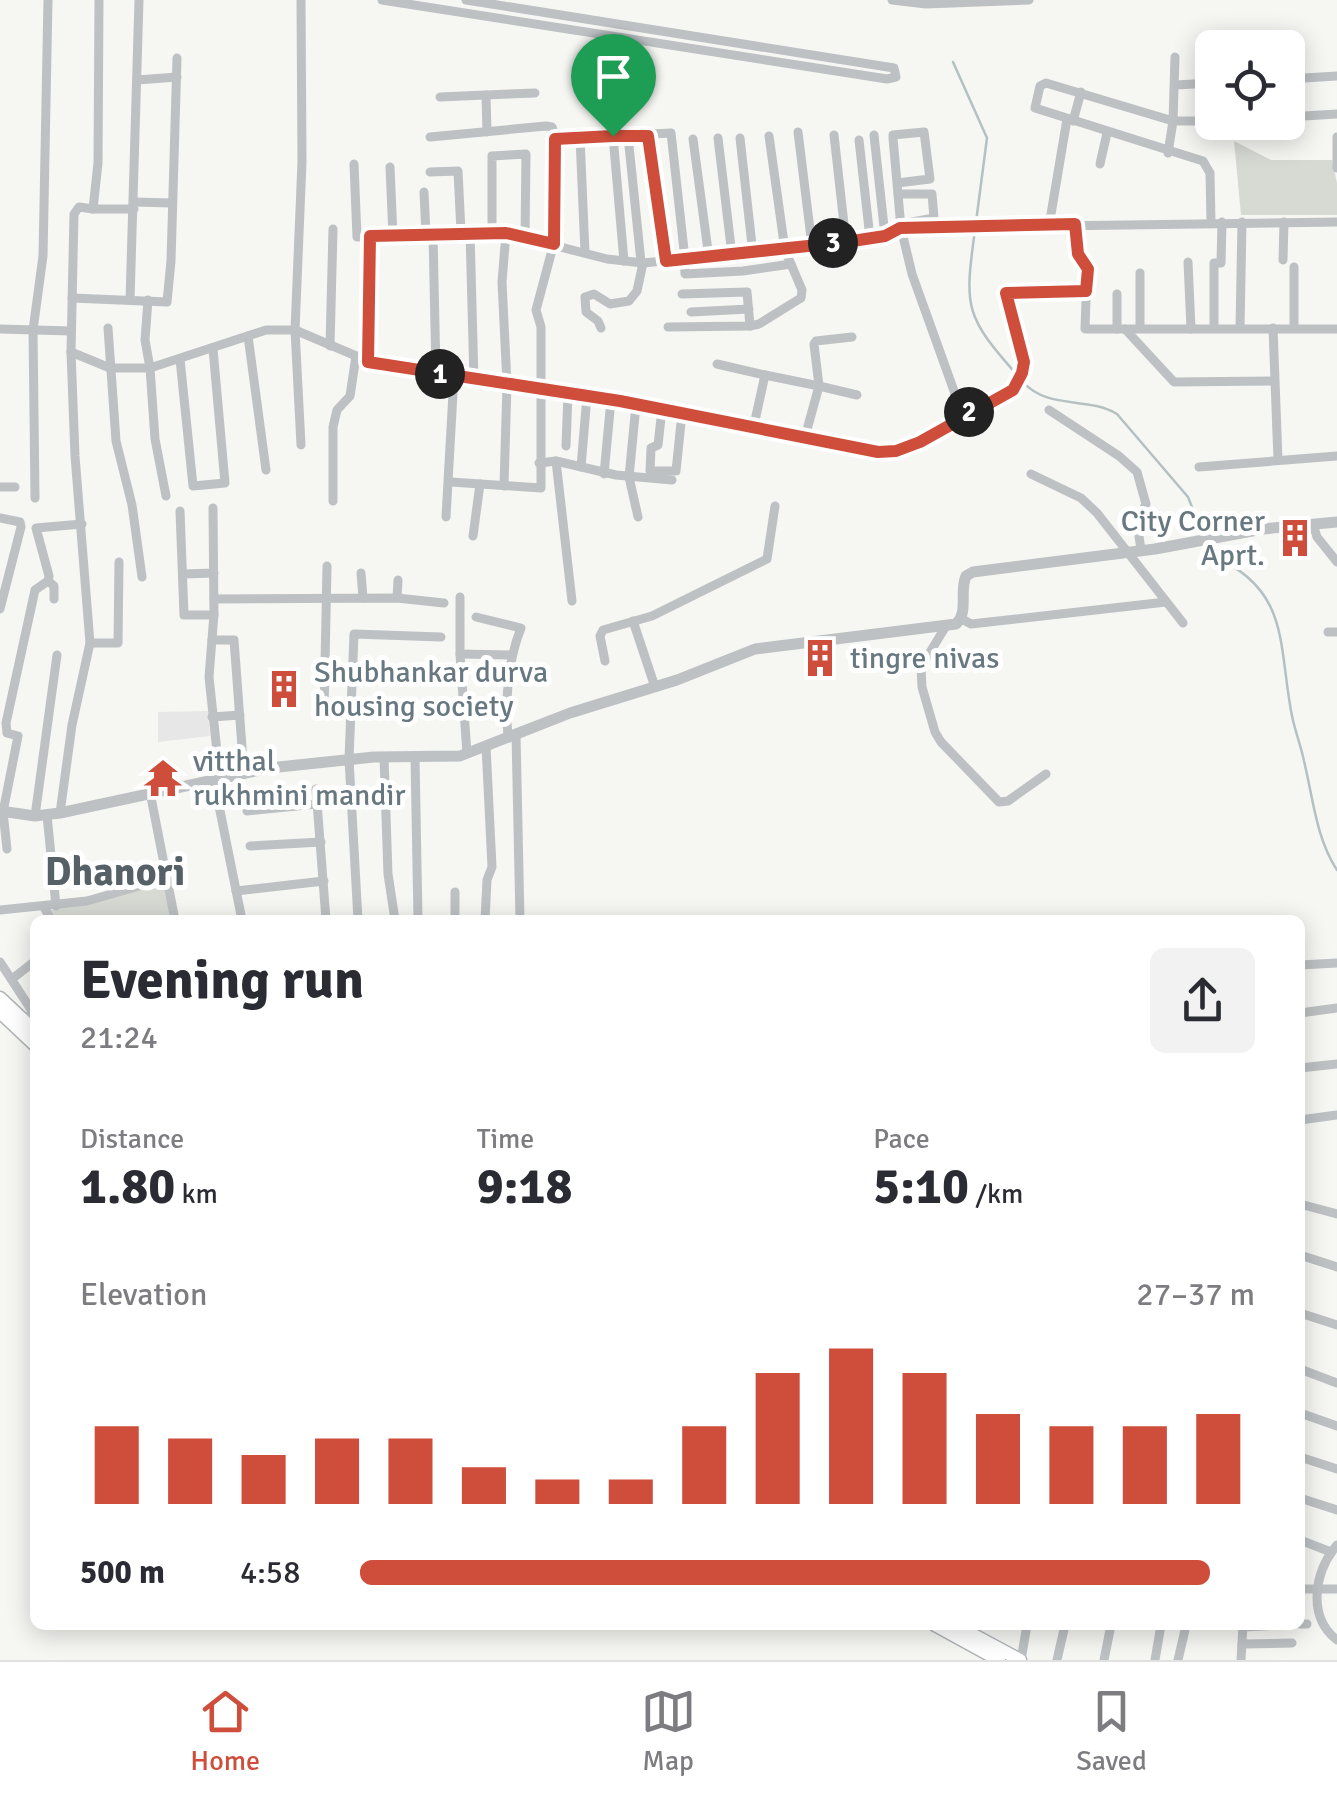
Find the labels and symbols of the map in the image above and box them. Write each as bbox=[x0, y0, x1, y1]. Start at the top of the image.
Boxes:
pin bbox=[571, 34, 656, 137]
pin: 3 bbox=[808, 218, 858, 268]
pin: 1 bbox=[415, 349, 465, 399]
pin: 2 bbox=[944, 387, 994, 437]
place label: City Corner Aprt. bbox=[1121, 503, 1265, 574]
building icon: City Corner Aprt. bbox=[1274, 517, 1316, 559]
building icon: tingre nivas bbox=[799, 637, 841, 679]
place label: tingre nivas bbox=[850, 640, 999, 677]
place label: Shubhankar durva housing society bbox=[314, 654, 548, 725]
building icon: Shubhankar durva housing society bbox=[263, 668, 305, 710]
place label: vitthal rukhmini mandir bbox=[193, 743, 405, 814]
temple icon: vitthal rukhmini mandir bbox=[142, 757, 184, 799]
district label: Dhanori bbox=[45, 847, 185, 897]

